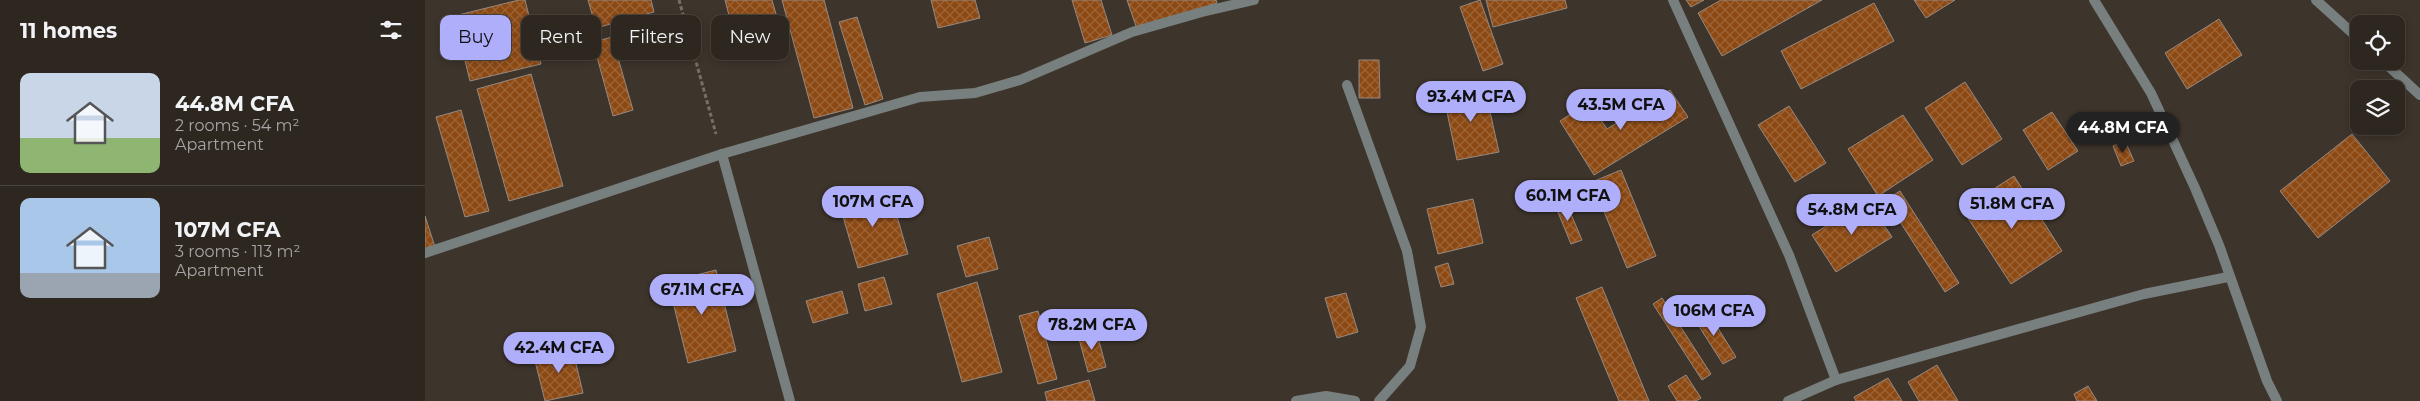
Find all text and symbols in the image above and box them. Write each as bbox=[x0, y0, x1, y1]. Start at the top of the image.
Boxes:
chip: Buy bbox=[440, 15, 511, 60]
chip: Rent bbox=[521, 15, 601, 60]
chip: Filters bbox=[611, 15, 701, 60]
chip: New bbox=[711, 15, 789, 60]
map controls bbox=[2350, 15, 2405, 135]
button: locate bbox=[2350, 15, 2405, 70]
icon: filters bbox=[377, 16, 405, 44]
text: 11 homes bbox=[20, 18, 117, 43]
pin: 93.4M CFA bbox=[1414, 80, 1528, 123]
button: layers bbox=[2350, 80, 2405, 135]
text: 93.4M CFA bbox=[1427, 87, 1515, 106]
pin: 43.5M CFA bbox=[1564, 88, 1678, 131]
text: 44.8M CFA bbox=[175, 91, 294, 116]
icon: home bbox=[60, 93, 120, 153]
text: 43.5M CFA bbox=[1577, 95, 1665, 114]
pin: 44.8M CFA bbox=[2066, 112, 2180, 154]
text: 2 rooms · 54 m² bbox=[175, 116, 299, 135]
text: 44.8M CFA bbox=[2078, 118, 2168, 137]
text: Apartment bbox=[175, 135, 264, 154]
pin: 60.1M CFA bbox=[1511, 180, 1625, 222]
pin: 107M CFA bbox=[821, 186, 925, 228]
text: 60.1M CFA bbox=[1526, 186, 1610, 205]
pin: 51.8M CFA bbox=[1955, 188, 2069, 230]
text: 107M CFA bbox=[833, 192, 913, 211]
pin: 54.8M CFA bbox=[1795, 194, 1909, 236]
text: 51.8M CFA bbox=[1970, 194, 2054, 213]
text: 54.8M CFA bbox=[1807, 200, 1897, 219]
text: 107M CFA bbox=[175, 217, 281, 242]
icon: home bbox=[60, 218, 120, 278]
text: 3 rooms · 113 m² bbox=[175, 242, 300, 261]
text: Apartment bbox=[175, 261, 264, 280]
pin: 67.1M CFA bbox=[645, 274, 759, 316]
text: 67.1M CFA bbox=[661, 280, 743, 299]
pin: 106M CFA bbox=[1662, 294, 1766, 337]
text: 106M CFA bbox=[1674, 301, 1754, 320]
pin: 78.2M CFA bbox=[1035, 308, 1149, 351]
text: 78.2M CFA bbox=[1048, 315, 1136, 334]
pin: 42.4M CFA bbox=[502, 332, 616, 374]
text: 42.4M CFA bbox=[514, 338, 604, 357]

